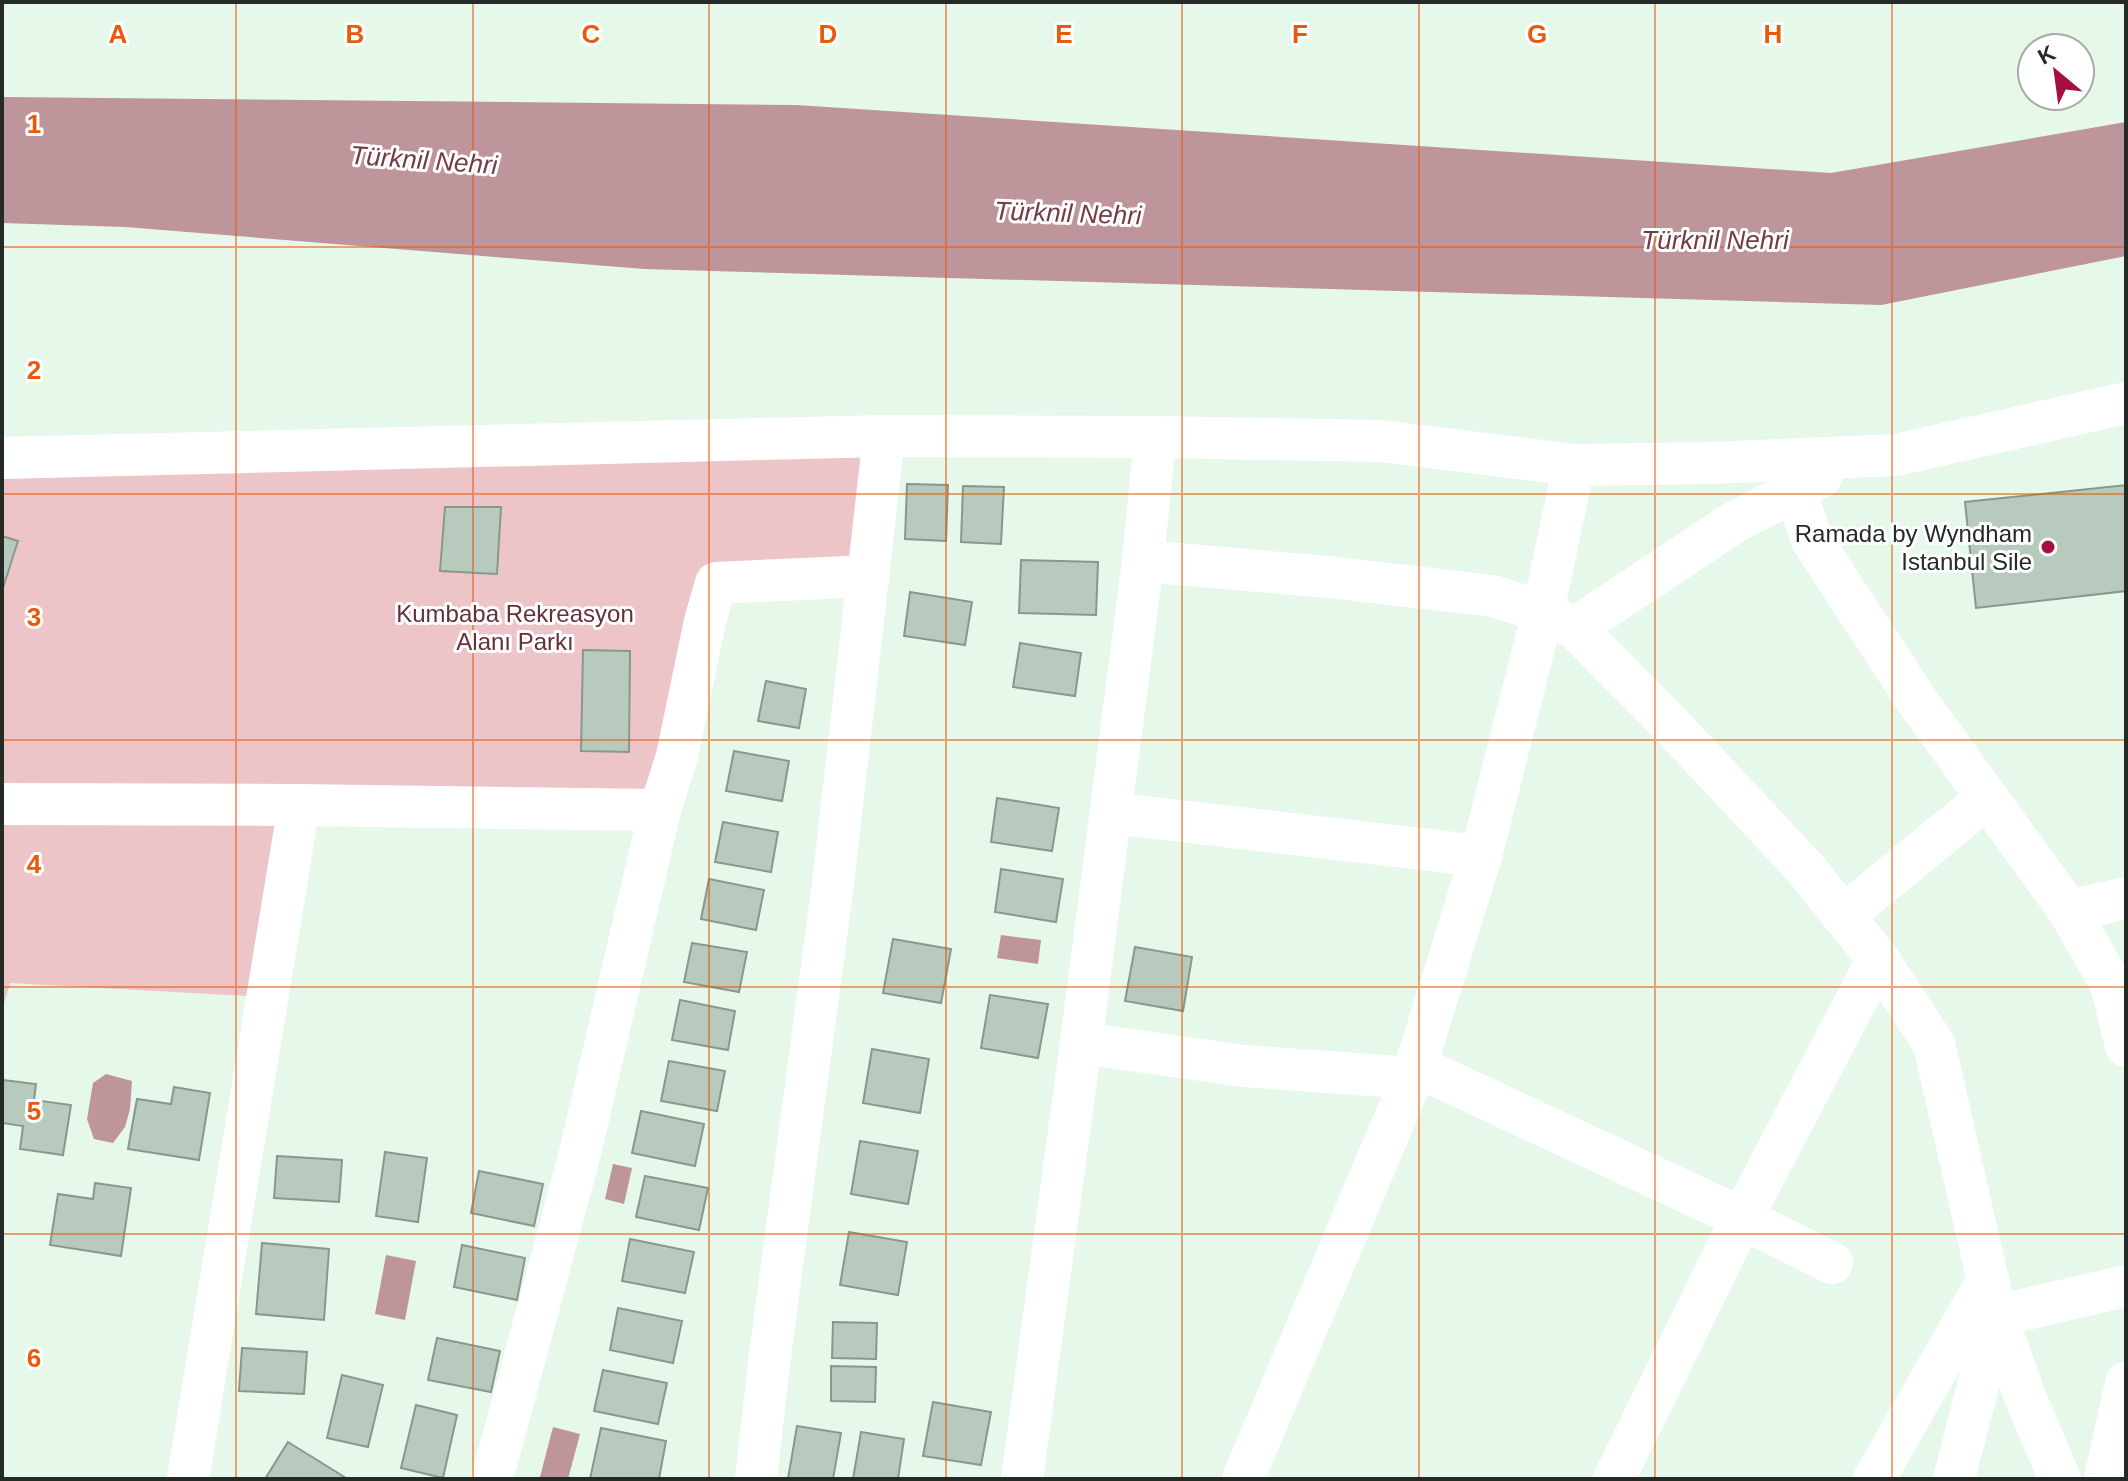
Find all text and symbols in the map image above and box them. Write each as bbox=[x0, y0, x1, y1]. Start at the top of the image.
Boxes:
text: A bbox=[109, 19, 128, 49]
text: B bbox=[346, 19, 364, 49]
text: C bbox=[582, 19, 601, 49]
text: D bbox=[819, 19, 837, 49]
text: E bbox=[1055, 19, 1073, 49]
text: F bbox=[1292, 19, 1308, 49]
text: G bbox=[1527, 19, 1547, 49]
text: H bbox=[1764, 19, 1782, 49]
north arrow bbox=[2016, 32, 2096, 112]
text: K bbox=[2034, 40, 2060, 70]
text: 1 bbox=[27, 109, 41, 139]
water label: Türknil Nehri bbox=[349, 140, 500, 180]
water label: Türknil Nehri bbox=[994, 195, 1143, 231]
water label: Türknil Nehri bbox=[1641, 225, 1790, 255]
text: 2 bbox=[27, 355, 41, 385]
place label: Ramada by Wyndham Istanbul Sile bbox=[1795, 520, 2032, 575]
marker: Ramada by Wyndham Istanbul Sile bbox=[2039, 538, 2057, 556]
park label: Kumbaba Rekreasyon Alanı Parkı bbox=[396, 600, 634, 655]
text: 3 bbox=[27, 602, 41, 632]
text: 4 bbox=[27, 849, 42, 879]
text: 5 bbox=[27, 1096, 41, 1126]
text: 6 bbox=[27, 1343, 41, 1373]

